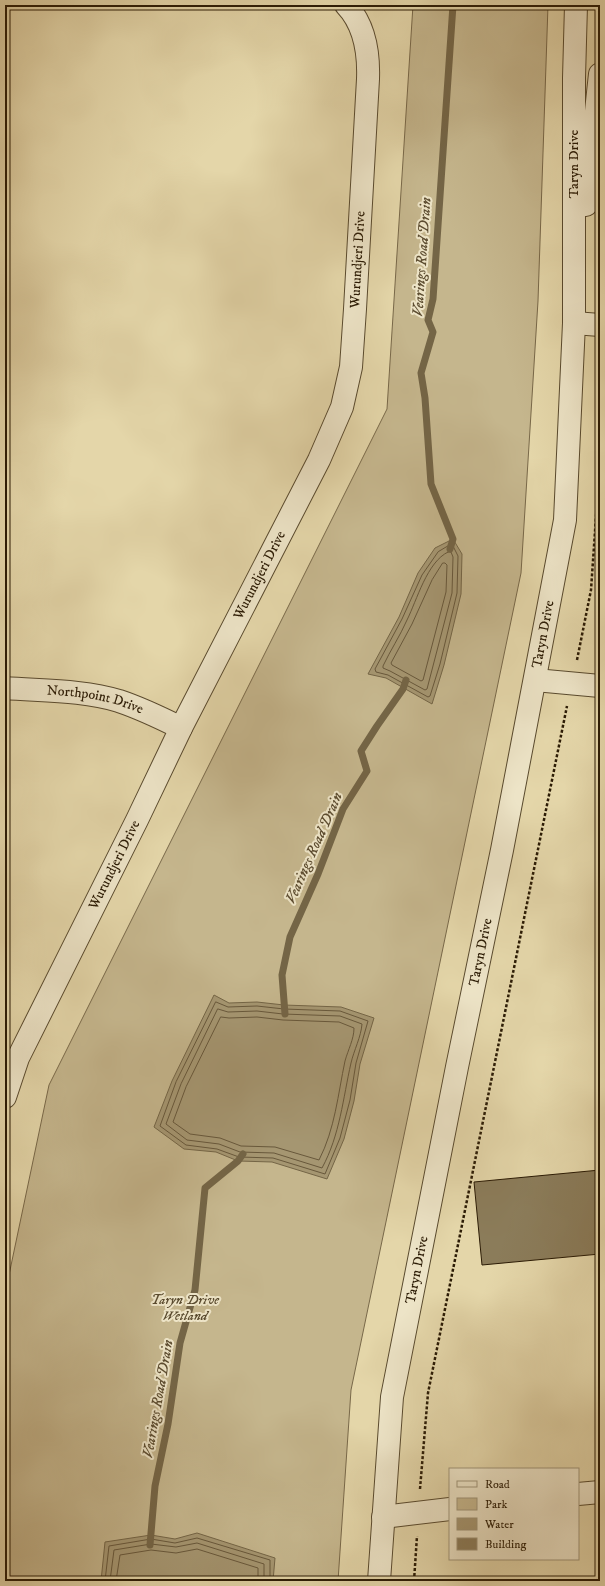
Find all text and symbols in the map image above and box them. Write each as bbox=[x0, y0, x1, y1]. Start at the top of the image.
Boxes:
street label: Taryn Drive bbox=[565, 129, 583, 198]
water label: Vearings Road Drain bbox=[408, 196, 436, 317]
street label: Wurundjeri Drive bbox=[346, 210, 370, 310]
street label: Wurundjeri Drive bbox=[229, 528, 290, 624]
street label: Taryn Drive bbox=[528, 599, 558, 670]
street label: Northpoint Drive bbox=[46, 681, 146, 718]
water label: Vearings Road Drain bbox=[281, 789, 347, 907]
street label: Wurundjeri Drive bbox=[84, 817, 144, 913]
street label: Taryn Drive bbox=[465, 917, 497, 988]
street label: Taryn Drive bbox=[402, 1234, 433, 1305]
park label: Taryn Drive Wetland bbox=[151, 1291, 220, 1325]
water label: Vearings Road Drain bbox=[138, 1338, 178, 1460]
legend bbox=[449, 1468, 579, 1560]
text: Road bbox=[485, 1477, 510, 1492]
text: Park bbox=[485, 1497, 507, 1512]
text: Water bbox=[484, 1517, 514, 1532]
text: Building bbox=[485, 1537, 526, 1552]

